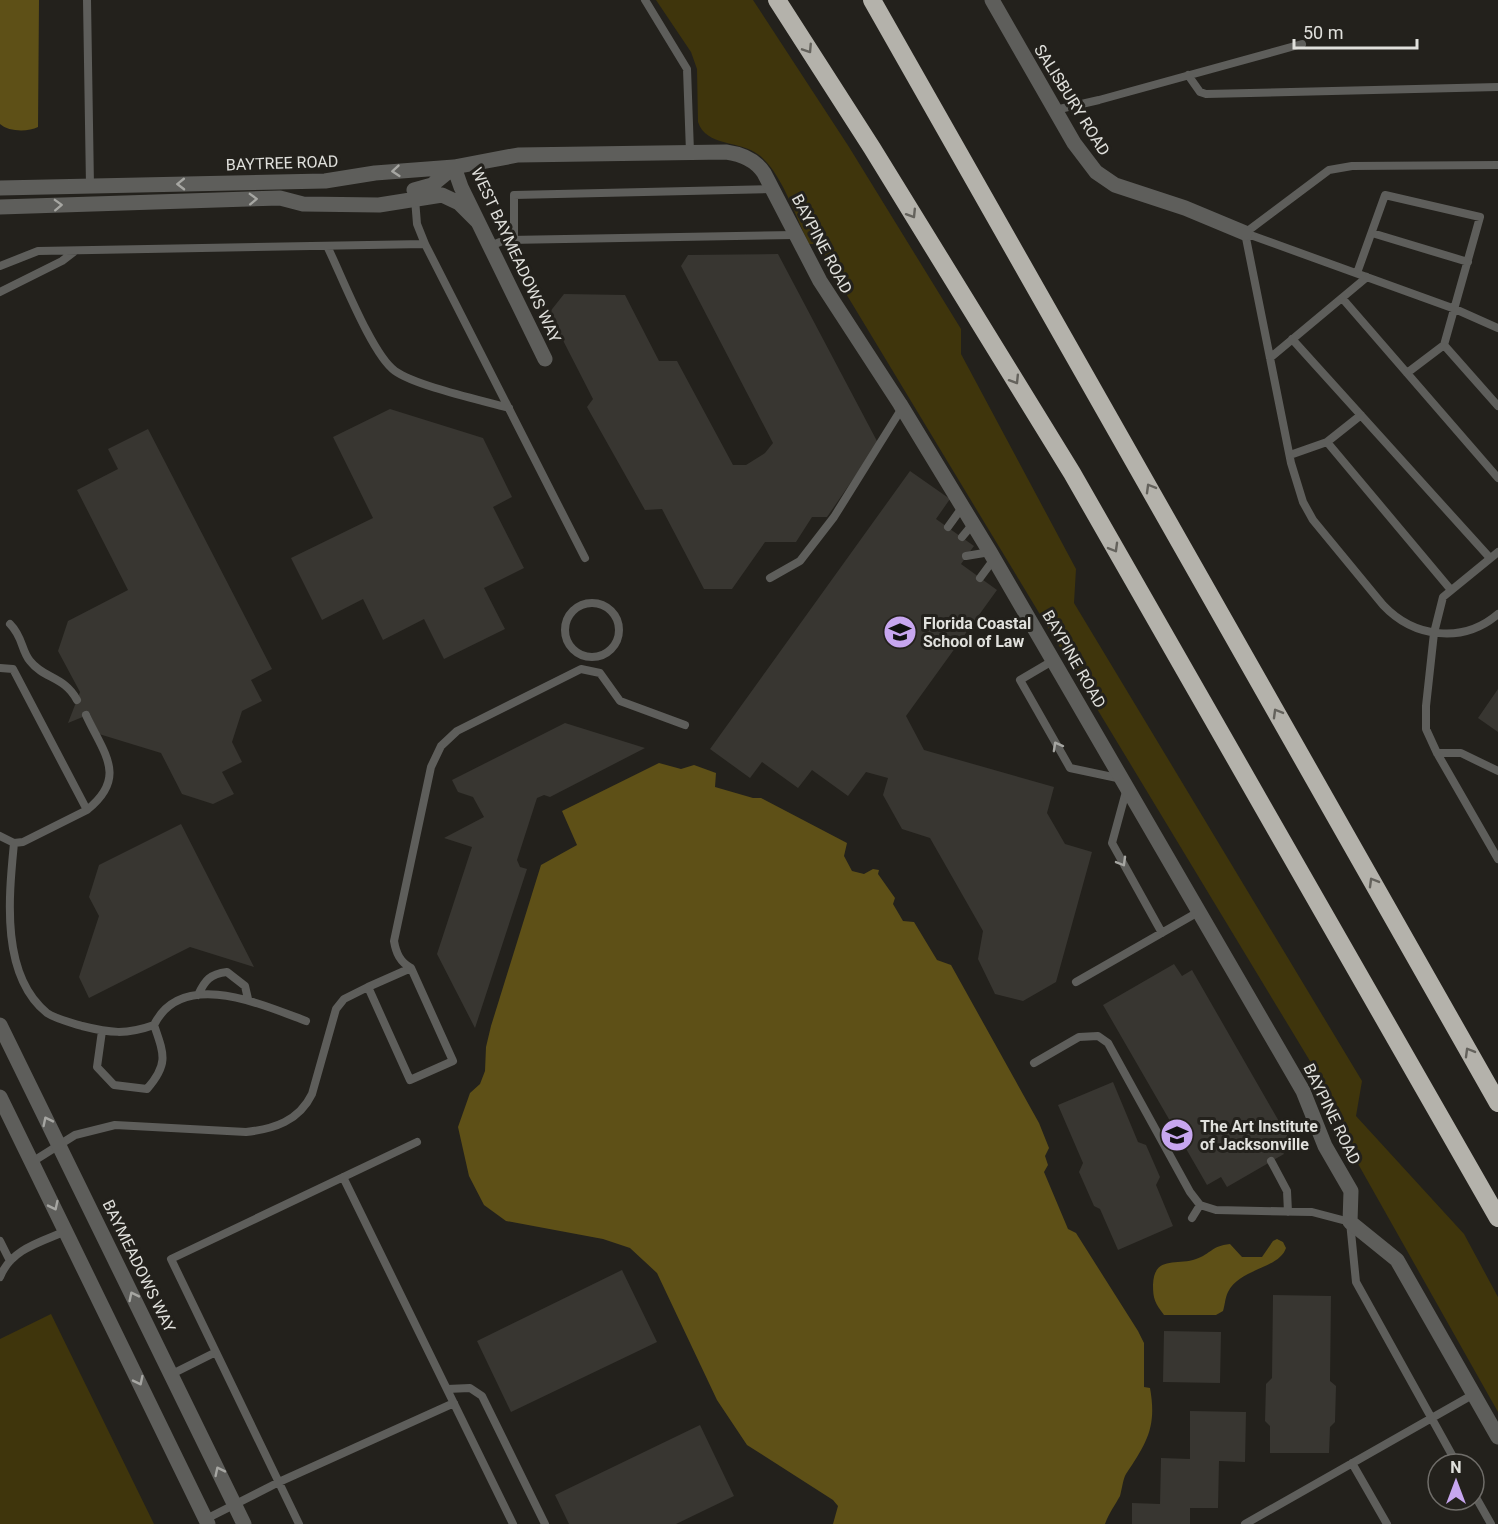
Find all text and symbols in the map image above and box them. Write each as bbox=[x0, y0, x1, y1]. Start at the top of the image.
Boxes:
scale bar bbox=[1294, 12, 1417, 50]
text: 50 m bbox=[1303, 22, 1343, 43]
street label: SALISBURY ROAD bbox=[1030, 41, 1114, 159]
one-way arrow bbox=[801, 43, 813, 53]
street label: BAYTREE ROAD bbox=[225, 152, 339, 174]
one-way arrow bbox=[392, 164, 401, 177]
street label: WEST BAYMEADOWS WAY bbox=[467, 164, 565, 346]
one-way arrow bbox=[176, 178, 185, 191]
street label: BAYPINE ROAD bbox=[788, 191, 856, 297]
one-way arrow bbox=[249, 193, 258, 205]
one-way arrow bbox=[54, 199, 63, 211]
one-way arrow bbox=[905, 208, 917, 218]
one-way arrow bbox=[1007, 374, 1019, 384]
one-way arrow bbox=[1145, 484, 1157, 494]
one-way arrow bbox=[1107, 542, 1119, 552]
street label: BAYPINE ROAD bbox=[1038, 607, 1110, 711]
school or university icon: Florida Coastal School of Law bbox=[882, 614, 918, 650]
place label: Florida Coastal School of Law bbox=[923, 614, 1031, 651]
one-way arrow bbox=[1273, 708, 1284, 719]
one-way arrow bbox=[1053, 741, 1065, 752]
one-way arrow bbox=[1115, 856, 1126, 866]
one-way arrow bbox=[1369, 878, 1380, 888]
one-way arrow bbox=[1465, 1048, 1476, 1058]
street label: BAYPINE ROAD bbox=[1299, 1060, 1365, 1168]
one-way arrow bbox=[43, 1116, 55, 1127]
school or university icon: The Art Institute of Jacksonville bbox=[1159, 1117, 1195, 1153]
place label: The Art Institute of Jacksonville bbox=[1200, 1117, 1318, 1154]
street label: BAYMEADOWS WAY bbox=[99, 1197, 180, 1336]
one-way arrow bbox=[47, 1199, 58, 1210]
one-way arrow bbox=[129, 1291, 141, 1302]
one-way arrow bbox=[132, 1375, 143, 1386]
north arrow bbox=[1426, 1452, 1486, 1512]
text: N bbox=[1450, 1458, 1462, 1477]
one-way arrow bbox=[214, 1467, 226, 1478]

